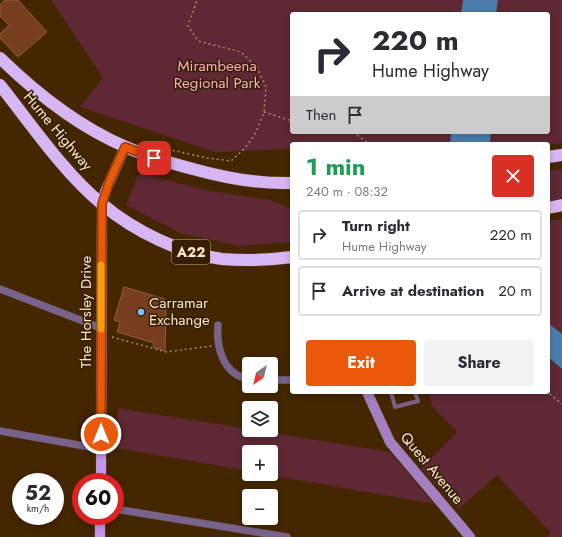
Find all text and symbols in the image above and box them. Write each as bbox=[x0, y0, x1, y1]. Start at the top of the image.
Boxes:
text: 220 m bbox=[372, 20, 459, 61]
icon: right bbox=[306, 28, 358, 80]
park label: Mirambeena Regional Park bbox=[174, 55, 261, 94]
text: Hume Highway bbox=[372, 58, 489, 84]
street label: Hume Highway bbox=[18, 87, 98, 176]
text: Then bbox=[306, 104, 336, 126]
icon: arrive bbox=[344, 104, 366, 126]
pin bbox=[137, 141, 171, 175]
icon: arrive bbox=[143, 147, 165, 169]
text: 1 min bbox=[306, 149, 366, 184]
button: close bbox=[492, 155, 534, 197]
text: 240 m · 08:32 bbox=[306, 182, 388, 201]
text: Turn right bbox=[342, 215, 410, 237]
icon: right bbox=[308, 224, 330, 246]
text: 220 m bbox=[490, 224, 532, 246]
text: Hume Highway bbox=[342, 237, 426, 256]
road number: A22 bbox=[172, 240, 210, 264]
street label: The Horsley Drive bbox=[75, 255, 97, 368]
icon: arrive bbox=[308, 280, 330, 302]
text: Arrive at destination bbox=[342, 280, 484, 302]
text: 20 m bbox=[498, 280, 532, 302]
place label: Carramar Exchange bbox=[149, 292, 210, 331]
marker: Carramar Exchange bbox=[136, 307, 146, 317]
button: Exit bbox=[306, 340, 416, 386]
button: Share bbox=[424, 340, 534, 386]
north arrow bbox=[242, 357, 278, 393]
map controls bbox=[242, 357, 278, 525]
button: layers bbox=[242, 401, 278, 437]
position arrow bbox=[80, 413, 122, 455]
street label: Quest Avenue bbox=[395, 427, 469, 509]
button: + bbox=[242, 445, 278, 481]
speed limit sign: 60 bbox=[72, 473, 124, 525]
text: 52 bbox=[25, 479, 51, 508]
button: − bbox=[242, 489, 278, 525]
text: km/h bbox=[27, 501, 49, 516]

